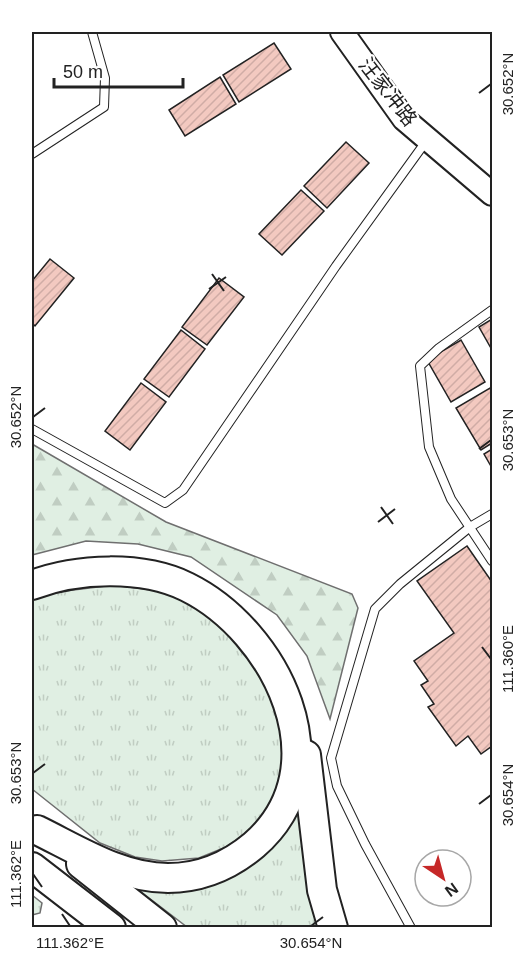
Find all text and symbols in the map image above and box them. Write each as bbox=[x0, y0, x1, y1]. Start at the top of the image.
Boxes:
scale bar bbox=[54, 51, 183, 89]
text: 30.652°N bbox=[499, 53, 516, 115]
street label: 汪家冲路 bbox=[355, 54, 421, 130]
text: 50 m bbox=[63, 62, 103, 82]
text: 30.652°N bbox=[7, 386, 24, 448]
text: 30.653°N bbox=[499, 409, 516, 471]
text: 111.360°E bbox=[499, 625, 516, 693]
text: 30.653°N bbox=[7, 742, 24, 804]
text: 30.654°N bbox=[499, 764, 516, 826]
text: 111.362°E bbox=[7, 840, 24, 908]
north arrow bbox=[413, 848, 473, 908]
text: N bbox=[442, 879, 461, 900]
text: 111.362°E bbox=[36, 934, 104, 951]
text: 30.654°N bbox=[280, 934, 342, 951]

